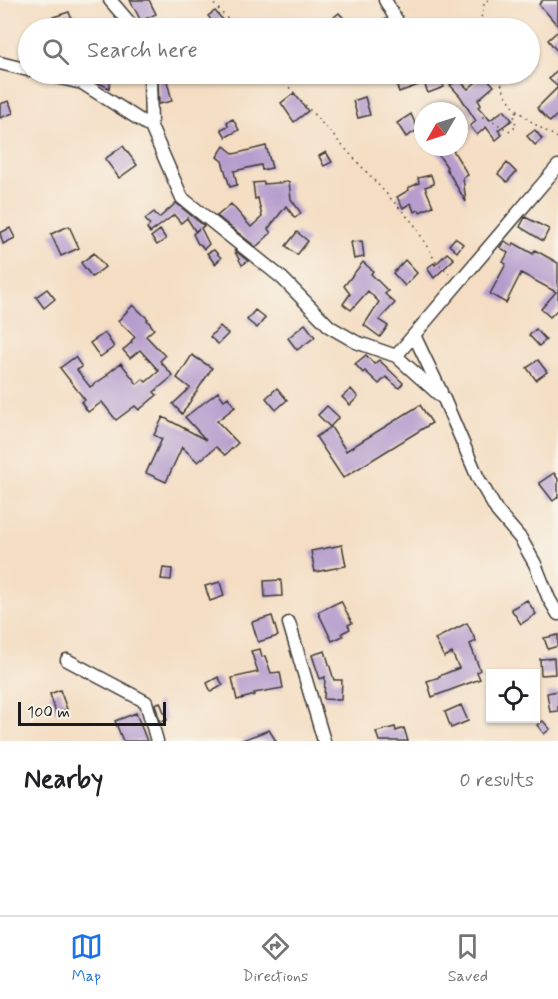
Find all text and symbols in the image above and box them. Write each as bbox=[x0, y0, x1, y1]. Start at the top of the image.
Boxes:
search box bbox=[18, 18, 540, 84]
icon: search bbox=[39, 35, 72, 68]
text: Search here bbox=[87, 37, 198, 65]
north arrow bbox=[414, 102, 468, 156]
map controls bbox=[486, 669, 540, 723]
button: locate bbox=[486, 669, 540, 723]
scale bar bbox=[18, 699, 166, 726]
text: 100 m bbox=[27, 702, 70, 723]
text: Nearby bbox=[24, 763, 103, 797]
text: 0 results bbox=[460, 767, 534, 794]
tab: Map bbox=[70, 930, 103, 987]
tab: Directions bbox=[242, 930, 308, 987]
tab: Saved bbox=[448, 930, 488, 987]

